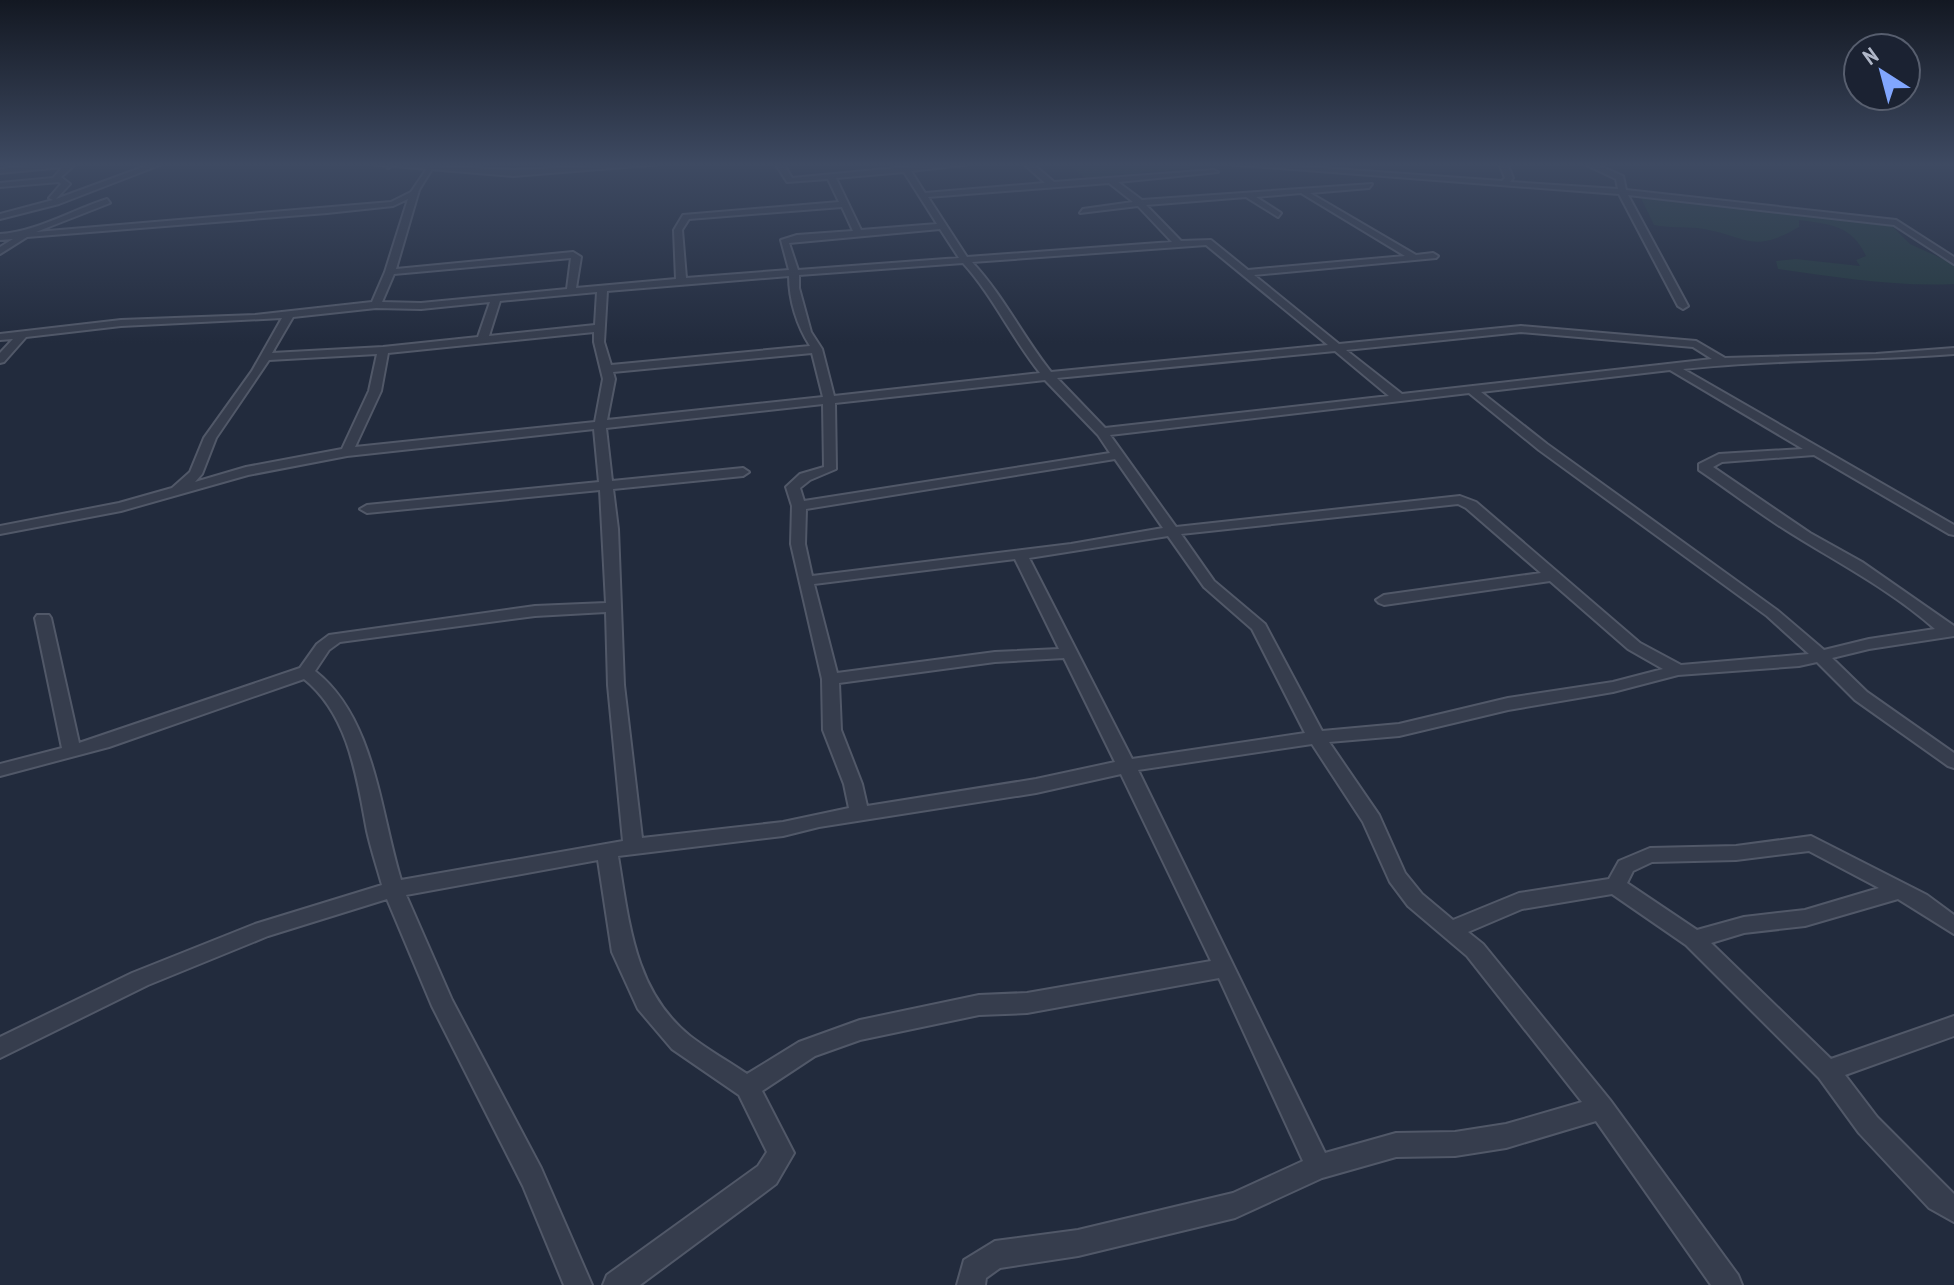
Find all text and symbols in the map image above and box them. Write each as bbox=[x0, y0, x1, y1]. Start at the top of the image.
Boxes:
north arrow bbox=[1842, 32, 1922, 112]
text: N bbox=[1857, 41, 1883, 71]

